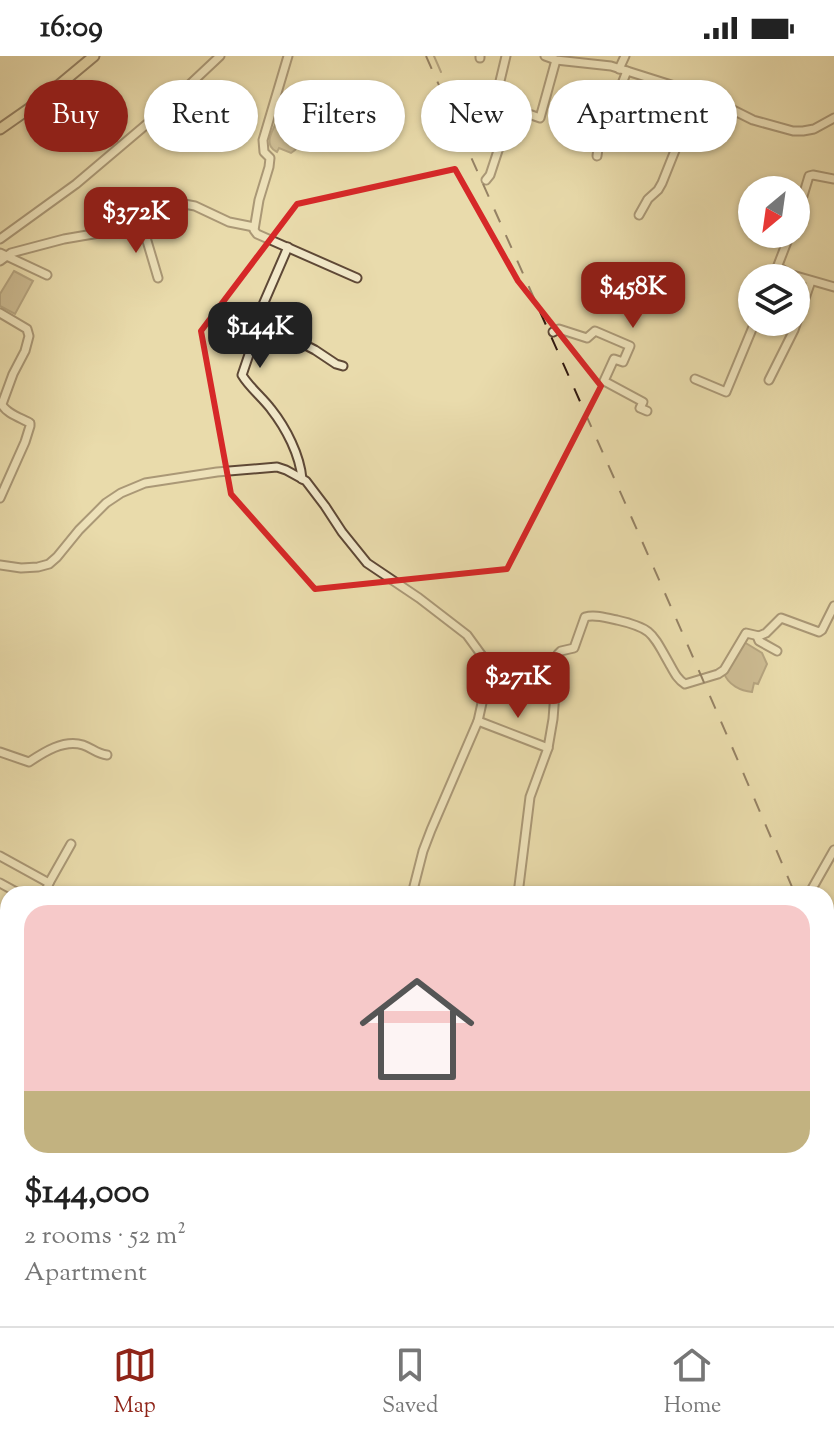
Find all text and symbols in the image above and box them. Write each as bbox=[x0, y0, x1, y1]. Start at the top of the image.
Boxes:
text: 16:09 bbox=[40, 7, 103, 50]
chip: Buy bbox=[24, 80, 128, 152]
chip: Rent bbox=[144, 80, 258, 152]
chip: Filters bbox=[274, 80, 405, 152]
chip: New bbox=[421, 80, 532, 152]
chip: Apartment bbox=[548, 80, 737, 152]
north arrow bbox=[738, 176, 810, 248]
map controls bbox=[738, 176, 810, 336]
pin: $372K bbox=[80, 187, 192, 255]
text: $372K bbox=[102, 194, 170, 231]
pin: $458K bbox=[577, 262, 689, 330]
button: layers bbox=[738, 264, 810, 336]
text: $458K bbox=[599, 269, 667, 306]
pin: $144K bbox=[204, 302, 316, 370]
text: $144K bbox=[226, 309, 294, 346]
pin: $271K bbox=[462, 652, 574, 720]
text: $271K bbox=[485, 659, 551, 696]
icon: home bbox=[345, 957, 489, 1101]
text: $144,000 bbox=[24, 1169, 149, 1218]
text: 2 rooms · 52 m² bbox=[24, 1218, 186, 1255]
text: Apartment bbox=[24, 1255, 147, 1292]
tab: Map bbox=[113, 1343, 157, 1423]
tab: Saved bbox=[382, 1343, 438, 1423]
tab: Home bbox=[664, 1343, 721, 1423]

